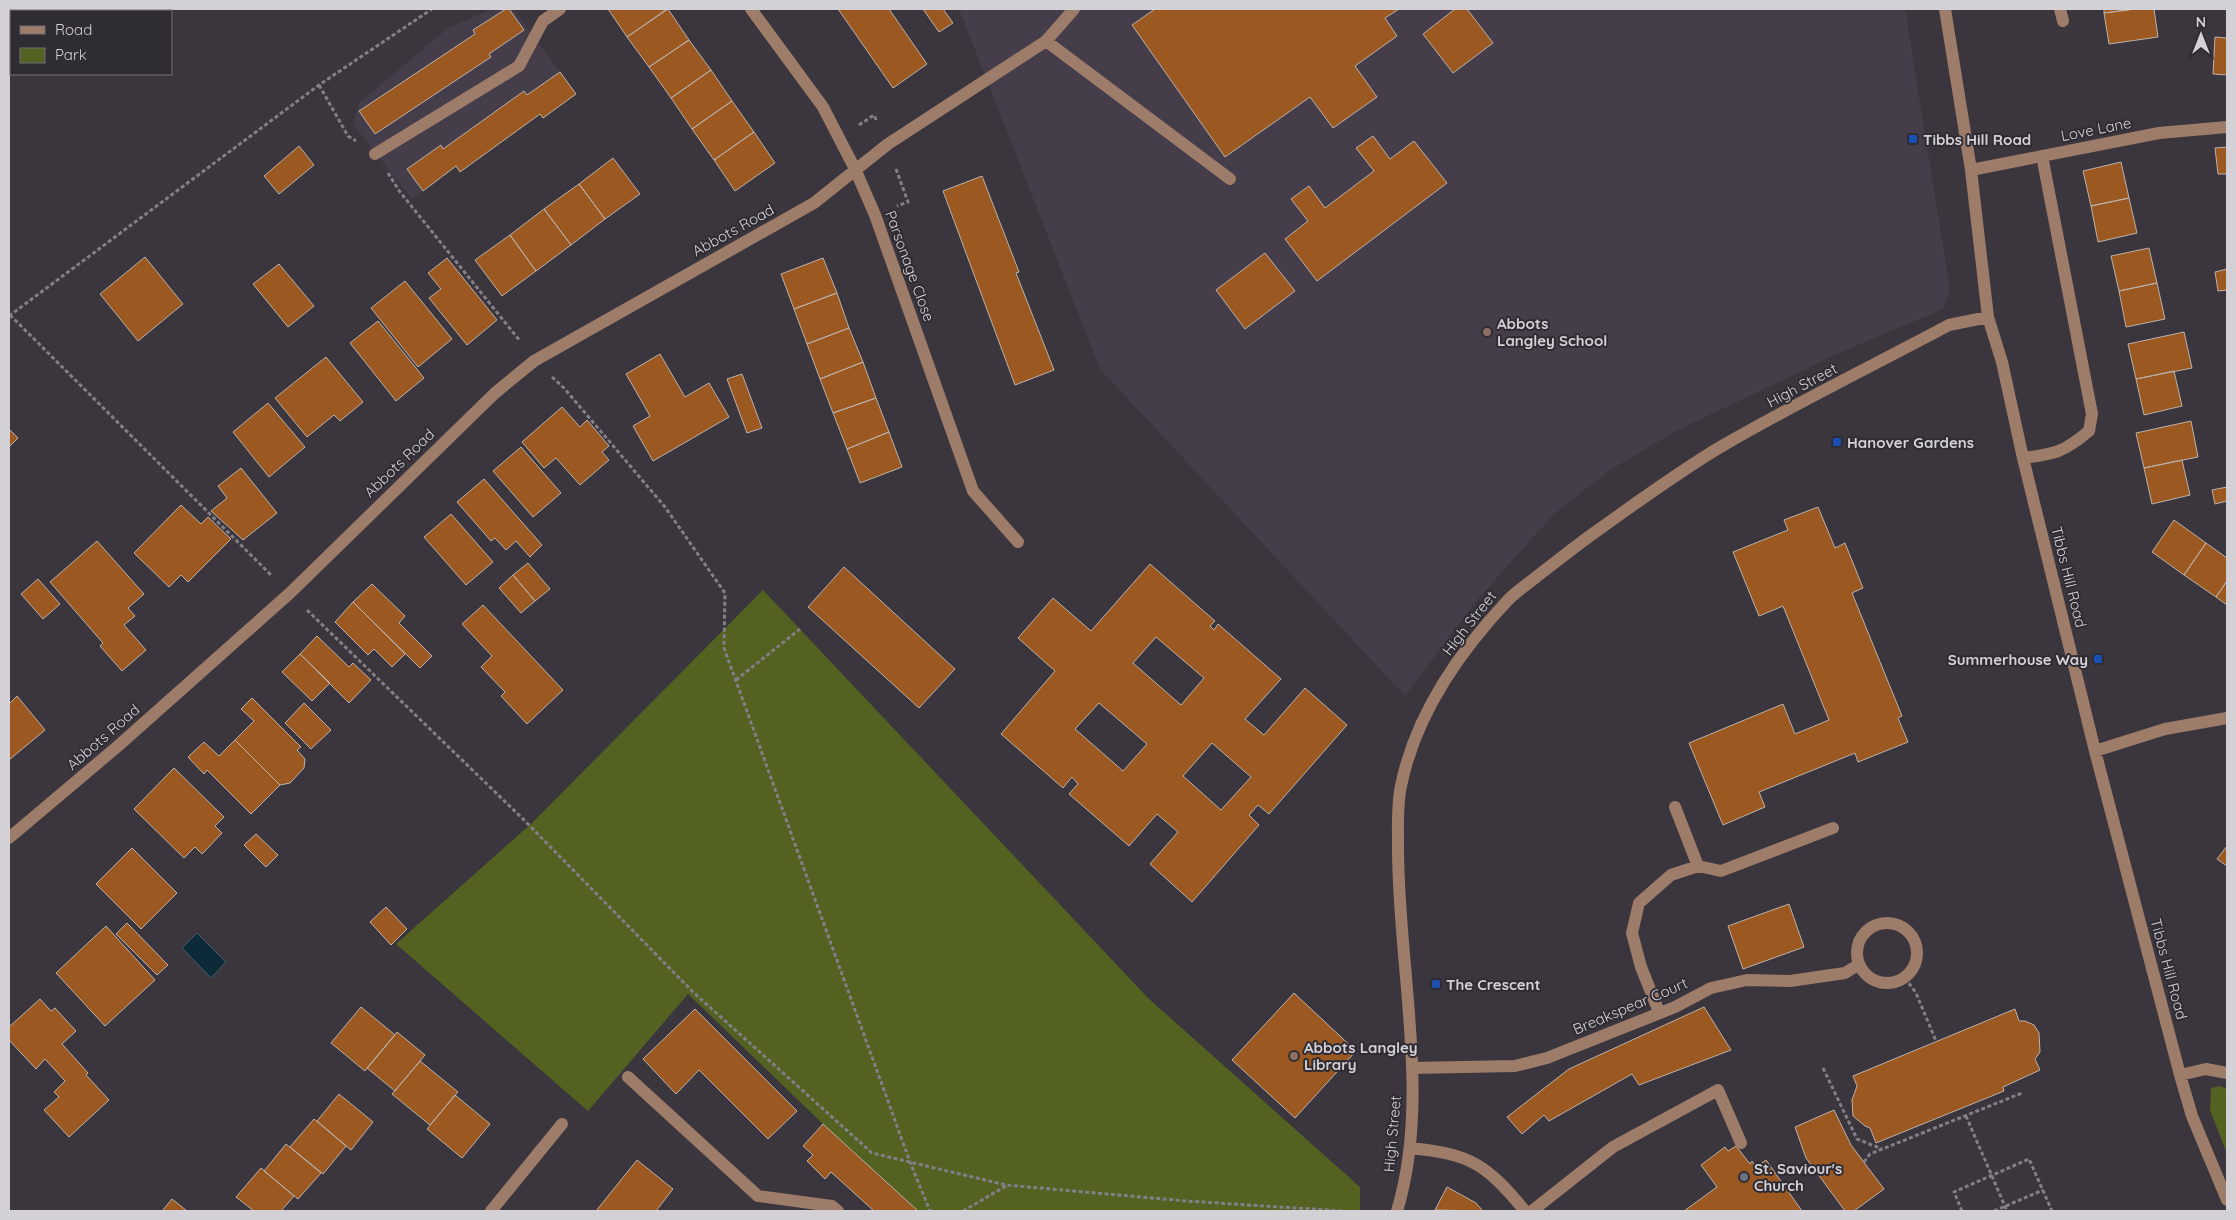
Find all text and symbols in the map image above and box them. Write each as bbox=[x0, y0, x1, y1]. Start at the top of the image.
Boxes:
legend bbox=[10, 10, 172, 75]
north arrow bbox=[2176, 10, 2226, 60]
text: N bbox=[2196, 13, 2206, 31]
text: Road bbox=[55, 20, 92, 39]
text: Park bbox=[55, 45, 87, 64]
street label: Love Lane bbox=[2059, 113, 2133, 145]
place label: Tibbs Hill Road bbox=[1923, 130, 2031, 149]
marker: Tibbs Hill Road bbox=[1907, 133, 1919, 145]
street label: Abbots Road bbox=[689, 200, 777, 260]
street label: Parsonage Close bbox=[881, 208, 939, 324]
place label: Abbots Langley School bbox=[1497, 314, 1607, 350]
marker: Abbots Langley School bbox=[1481, 326, 1493, 338]
street label: High Street bbox=[1764, 359, 1840, 411]
street label: Abbots Road bbox=[360, 425, 438, 501]
place label: Hanover Gardens bbox=[1847, 433, 1974, 452]
marker: Hanover Gardens bbox=[1831, 436, 1843, 448]
street label: Tibbs Hill Road bbox=[2047, 524, 2091, 630]
street label: High Street bbox=[1438, 587, 1500, 659]
place label: Summerhouse Way bbox=[1948, 650, 2088, 669]
marker: Summerhouse Way bbox=[2092, 653, 2104, 665]
street label: Abbots Road bbox=[63, 700, 143, 774]
street label: Tibbs Hill Road bbox=[2146, 916, 2192, 1022]
street label: Breakspear Court bbox=[1570, 973, 1690, 1039]
place label: The Crescent bbox=[1446, 975, 1541, 994]
marker: The Crescent bbox=[1430, 978, 1442, 990]
place label: Abbots Langley Library bbox=[1304, 1038, 1418, 1074]
marker: Abbots Langley Library bbox=[1288, 1050, 1300, 1062]
street label: High Street bbox=[1379, 1095, 1405, 1173]
place label: St. Saviour's Church bbox=[1754, 1159, 1842, 1195]
marker: St. Saviour's Church bbox=[1738, 1171, 1750, 1183]

